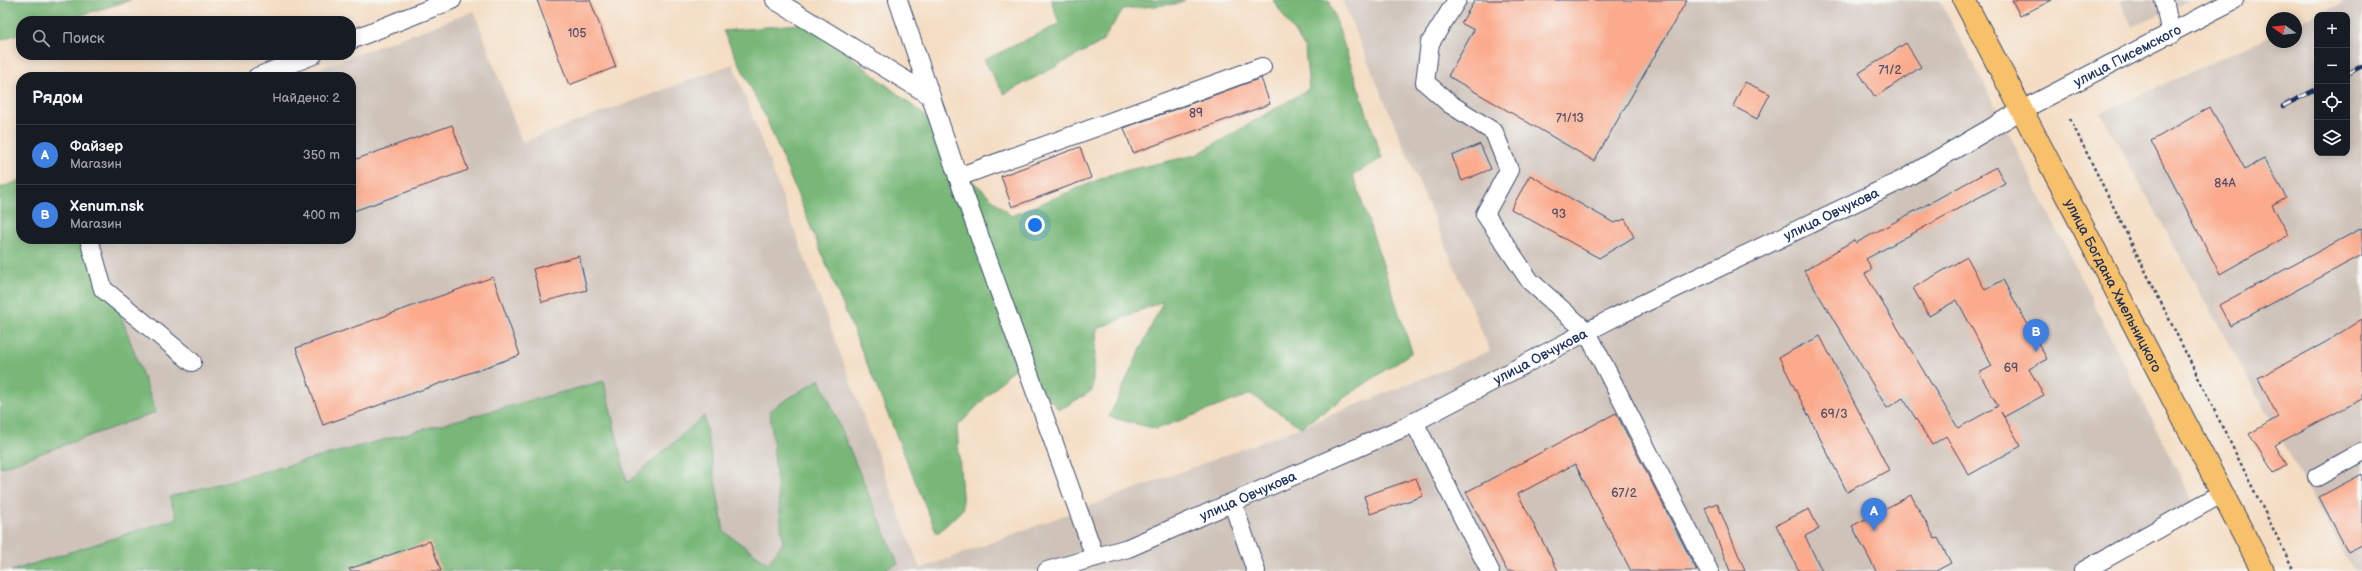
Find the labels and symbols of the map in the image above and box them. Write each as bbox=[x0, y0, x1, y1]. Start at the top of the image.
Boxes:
north arrow bbox=[2266, 12, 2302, 48]
street label: улица Писемского bbox=[2071, 21, 2184, 91]
house number: 105 bbox=[568, 26, 586, 41]
house number: 71/2 bbox=[1878, 63, 1902, 78]
house number: 89 bbox=[1189, 106, 1203, 121]
house number: 71/13 bbox=[1556, 111, 1584, 126]
house number: 84А bbox=[2214, 176, 2237, 191]
street label: улица Овчукова bbox=[1781, 184, 1882, 244]
street label: улица Богдана Хмельницкого bbox=[2061, 196, 2165, 375]
house number: 93 bbox=[1552, 207, 1566, 222]
your location bbox=[1025, 215, 1045, 235]
pin: B bbox=[2023, 319, 2049, 352]
street label: улица Овчукова bbox=[1490, 325, 1591, 388]
house number: 69 bbox=[2004, 361, 2018, 376]
house number: 69/3 bbox=[1820, 407, 1848, 422]
street label: улица Овчукова bbox=[1197, 467, 1300, 525]
house number: 67/2 bbox=[1611, 486, 1637, 501]
pin: A bbox=[1861, 498, 1887, 531]

